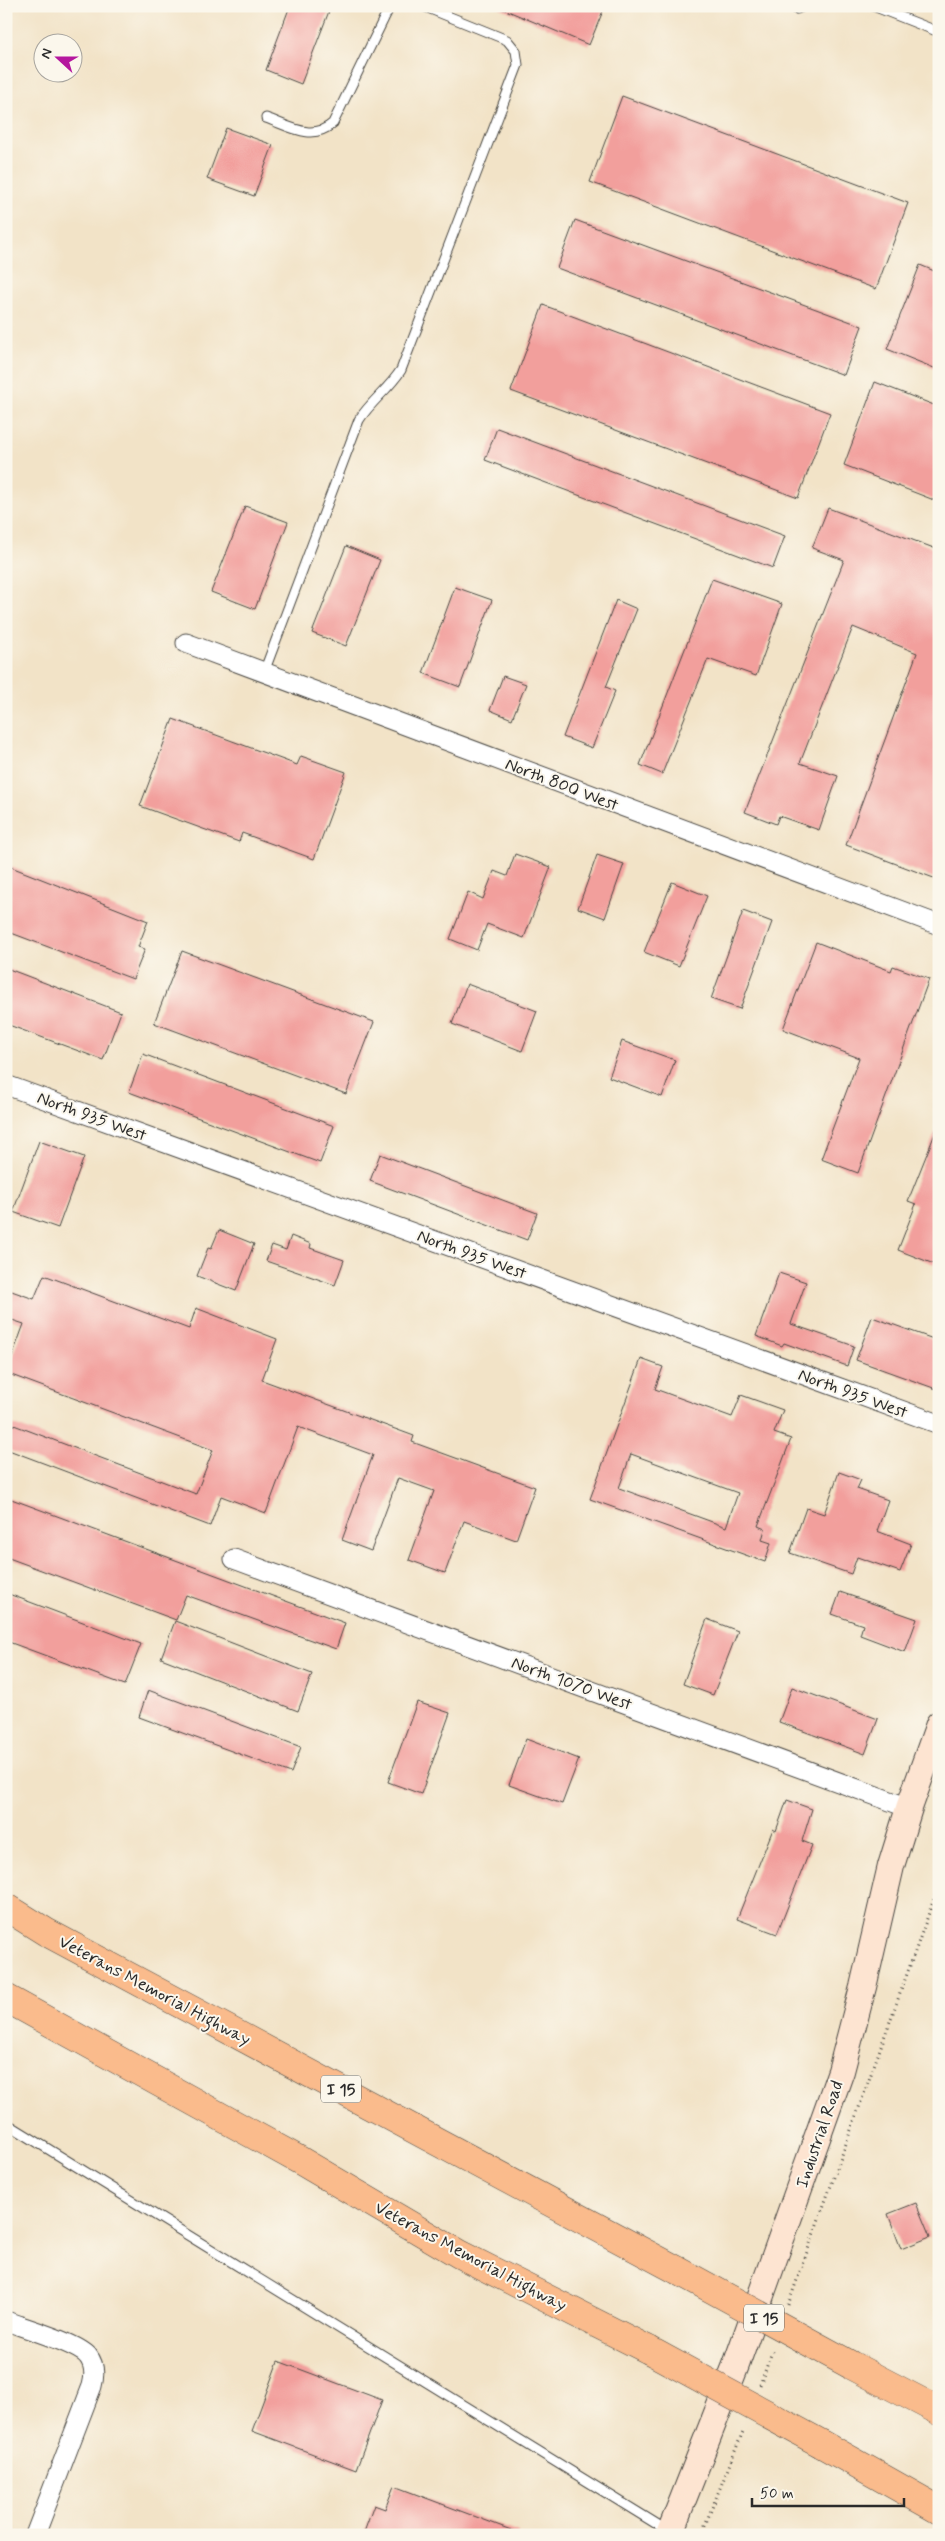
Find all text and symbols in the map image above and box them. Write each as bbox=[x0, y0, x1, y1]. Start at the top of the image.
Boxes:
north arrow bbox=[32, 32, 82, 82]
text: N bbox=[37, 46, 57, 61]
street label: North 800 West bbox=[501, 752, 622, 818]
street label: North 935 West bbox=[34, 1086, 150, 1148]
street label: North 935 West bbox=[414, 1224, 530, 1286]
street label: North 935 West bbox=[795, 1363, 911, 1425]
street label: North 1070 West bbox=[508, 1651, 636, 1717]
street label: Veterans Memorial Highway bbox=[53, 1930, 255, 2054]
road number: I 15 bbox=[321, 2076, 361, 2102]
street label: Industrial Road bbox=[790, 2077, 850, 2191]
street label: Veterans Memorial Highway bbox=[369, 2196, 571, 2320]
road number: I 15 bbox=[744, 2304, 784, 2332]
scale bar bbox=[752, 2476, 905, 2508]
text: 50 m bbox=[760, 2484, 794, 2504]

